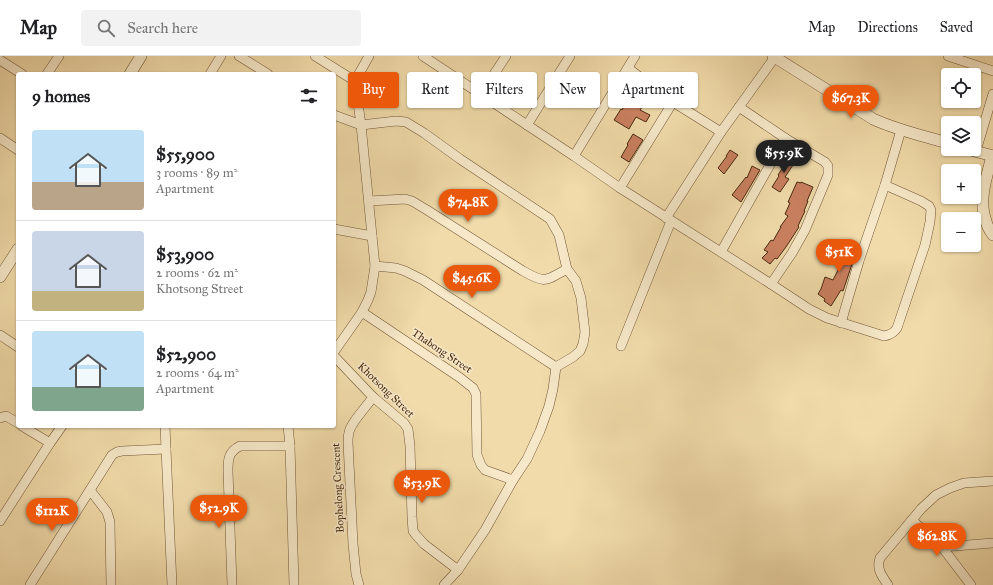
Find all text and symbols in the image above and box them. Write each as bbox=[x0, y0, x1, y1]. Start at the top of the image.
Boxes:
search box bbox=[81, 10, 361, 46]
text: Map bbox=[20, 16, 57, 39]
icon: search bbox=[95, 17, 117, 39]
text: Search here bbox=[127, 19, 198, 37]
text: Map bbox=[808, 19, 835, 36]
text: Directions bbox=[857, 19, 918, 36]
text: Saved bbox=[940, 19, 973, 36]
map controls bbox=[941, 68, 981, 252]
button: locate bbox=[941, 68, 981, 108]
chip: Buy bbox=[348, 72, 399, 108]
chip: Rent bbox=[407, 72, 463, 108]
chip: Filters bbox=[471, 72, 537, 108]
chip: New bbox=[545, 72, 600, 108]
chip: Apartment bbox=[608, 72, 698, 108]
icon: filters bbox=[298, 85, 320, 107]
pin: $67.3K bbox=[818, 85, 884, 119]
text: 9 homes bbox=[32, 86, 90, 107]
text: $67.3K bbox=[832, 90, 870, 106]
button: layers bbox=[941, 116, 981, 156]
pin: $55.9K bbox=[751, 140, 817, 174]
text: $55,900 bbox=[156, 144, 215, 165]
text: $55.9K bbox=[765, 145, 803, 161]
icon: home bbox=[64, 146, 112, 194]
button: + bbox=[941, 164, 981, 204]
text: 3 rooms · 89 m² bbox=[156, 165, 238, 181]
text: Apartment bbox=[156, 181, 214, 197]
pin: $74.8K bbox=[435, 189, 501, 223]
text: $74.8K bbox=[448, 194, 488, 210]
button: − bbox=[941, 212, 981, 252]
pin: $51K bbox=[815, 239, 863, 273]
text: $53,900 bbox=[156, 244, 214, 265]
text: $51K bbox=[825, 244, 853, 260]
icon: home bbox=[64, 247, 112, 295]
text: 2 rooms · 62 m² bbox=[156, 265, 238, 281]
pin: $45.6K bbox=[439, 265, 505, 299]
text: $45.6K bbox=[452, 270, 492, 286]
text: Khotsong Street bbox=[156, 281, 243, 297]
street label: Thabong Street bbox=[409, 326, 475, 376]
text: $52,900 bbox=[156, 344, 216, 365]
icon: home bbox=[64, 347, 112, 395]
street label: Khotsong Street bbox=[355, 360, 417, 420]
text: 2 rooms · 64 m² bbox=[156, 365, 239, 381]
text: Apartment bbox=[156, 381, 214, 397]
street label: Bophelong Crescent bbox=[329, 443, 347, 533]
pin: $53.9K bbox=[389, 470, 455, 504]
text: $53.9K bbox=[403, 475, 441, 491]
pin: $52.9K bbox=[186, 495, 252, 529]
pin: $112K bbox=[24, 498, 80, 532]
text: $52.9K bbox=[199, 500, 239, 516]
text: $112K bbox=[35, 503, 69, 519]
pin: $62.8K bbox=[904, 523, 970, 557]
text: $62.8K bbox=[917, 528, 957, 544]

